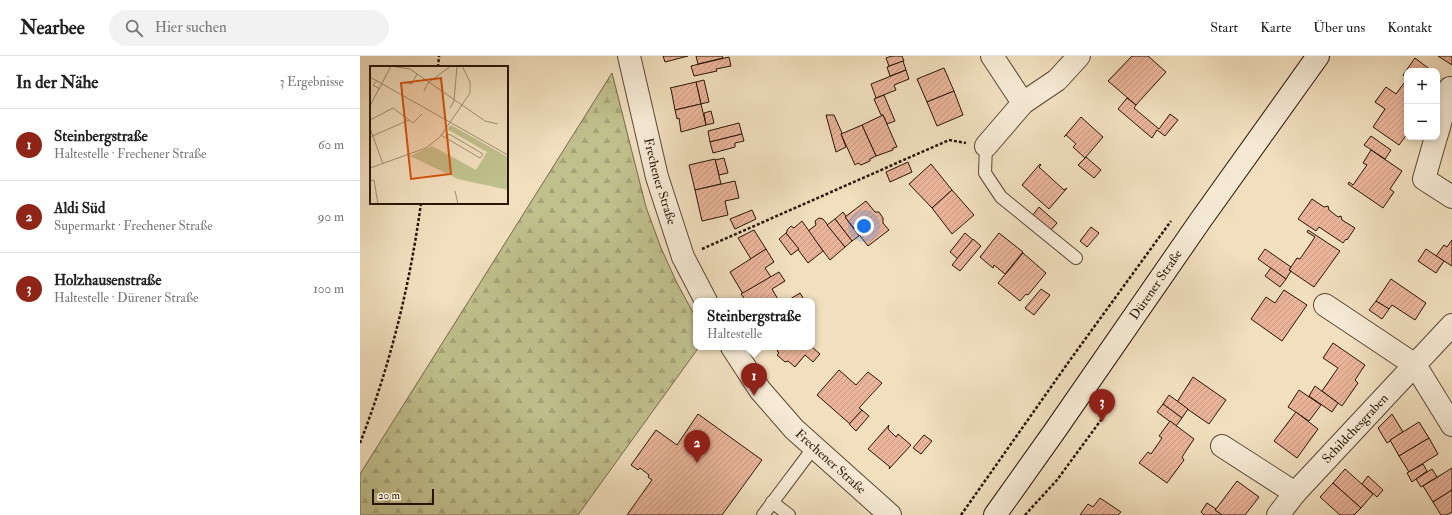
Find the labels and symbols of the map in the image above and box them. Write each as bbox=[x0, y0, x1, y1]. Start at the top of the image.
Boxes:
inset map bbox=[370, 66, 508, 204]
street label: Frechener Straße bbox=[640, 136, 680, 227]
your location bbox=[854, 216, 874, 236]
street label: Dürener Straße bbox=[1126, 246, 1186, 323]
pin: 1 bbox=[741, 363, 767, 396]
pin: 3 bbox=[1089, 389, 1115, 422]
street label: Schildchesgraben bbox=[1319, 390, 1392, 467]
street label: Frechener Straße bbox=[792, 426, 870, 498]
pin: 2 bbox=[684, 430, 710, 463]
scale bar bbox=[372, 487, 434, 506]

